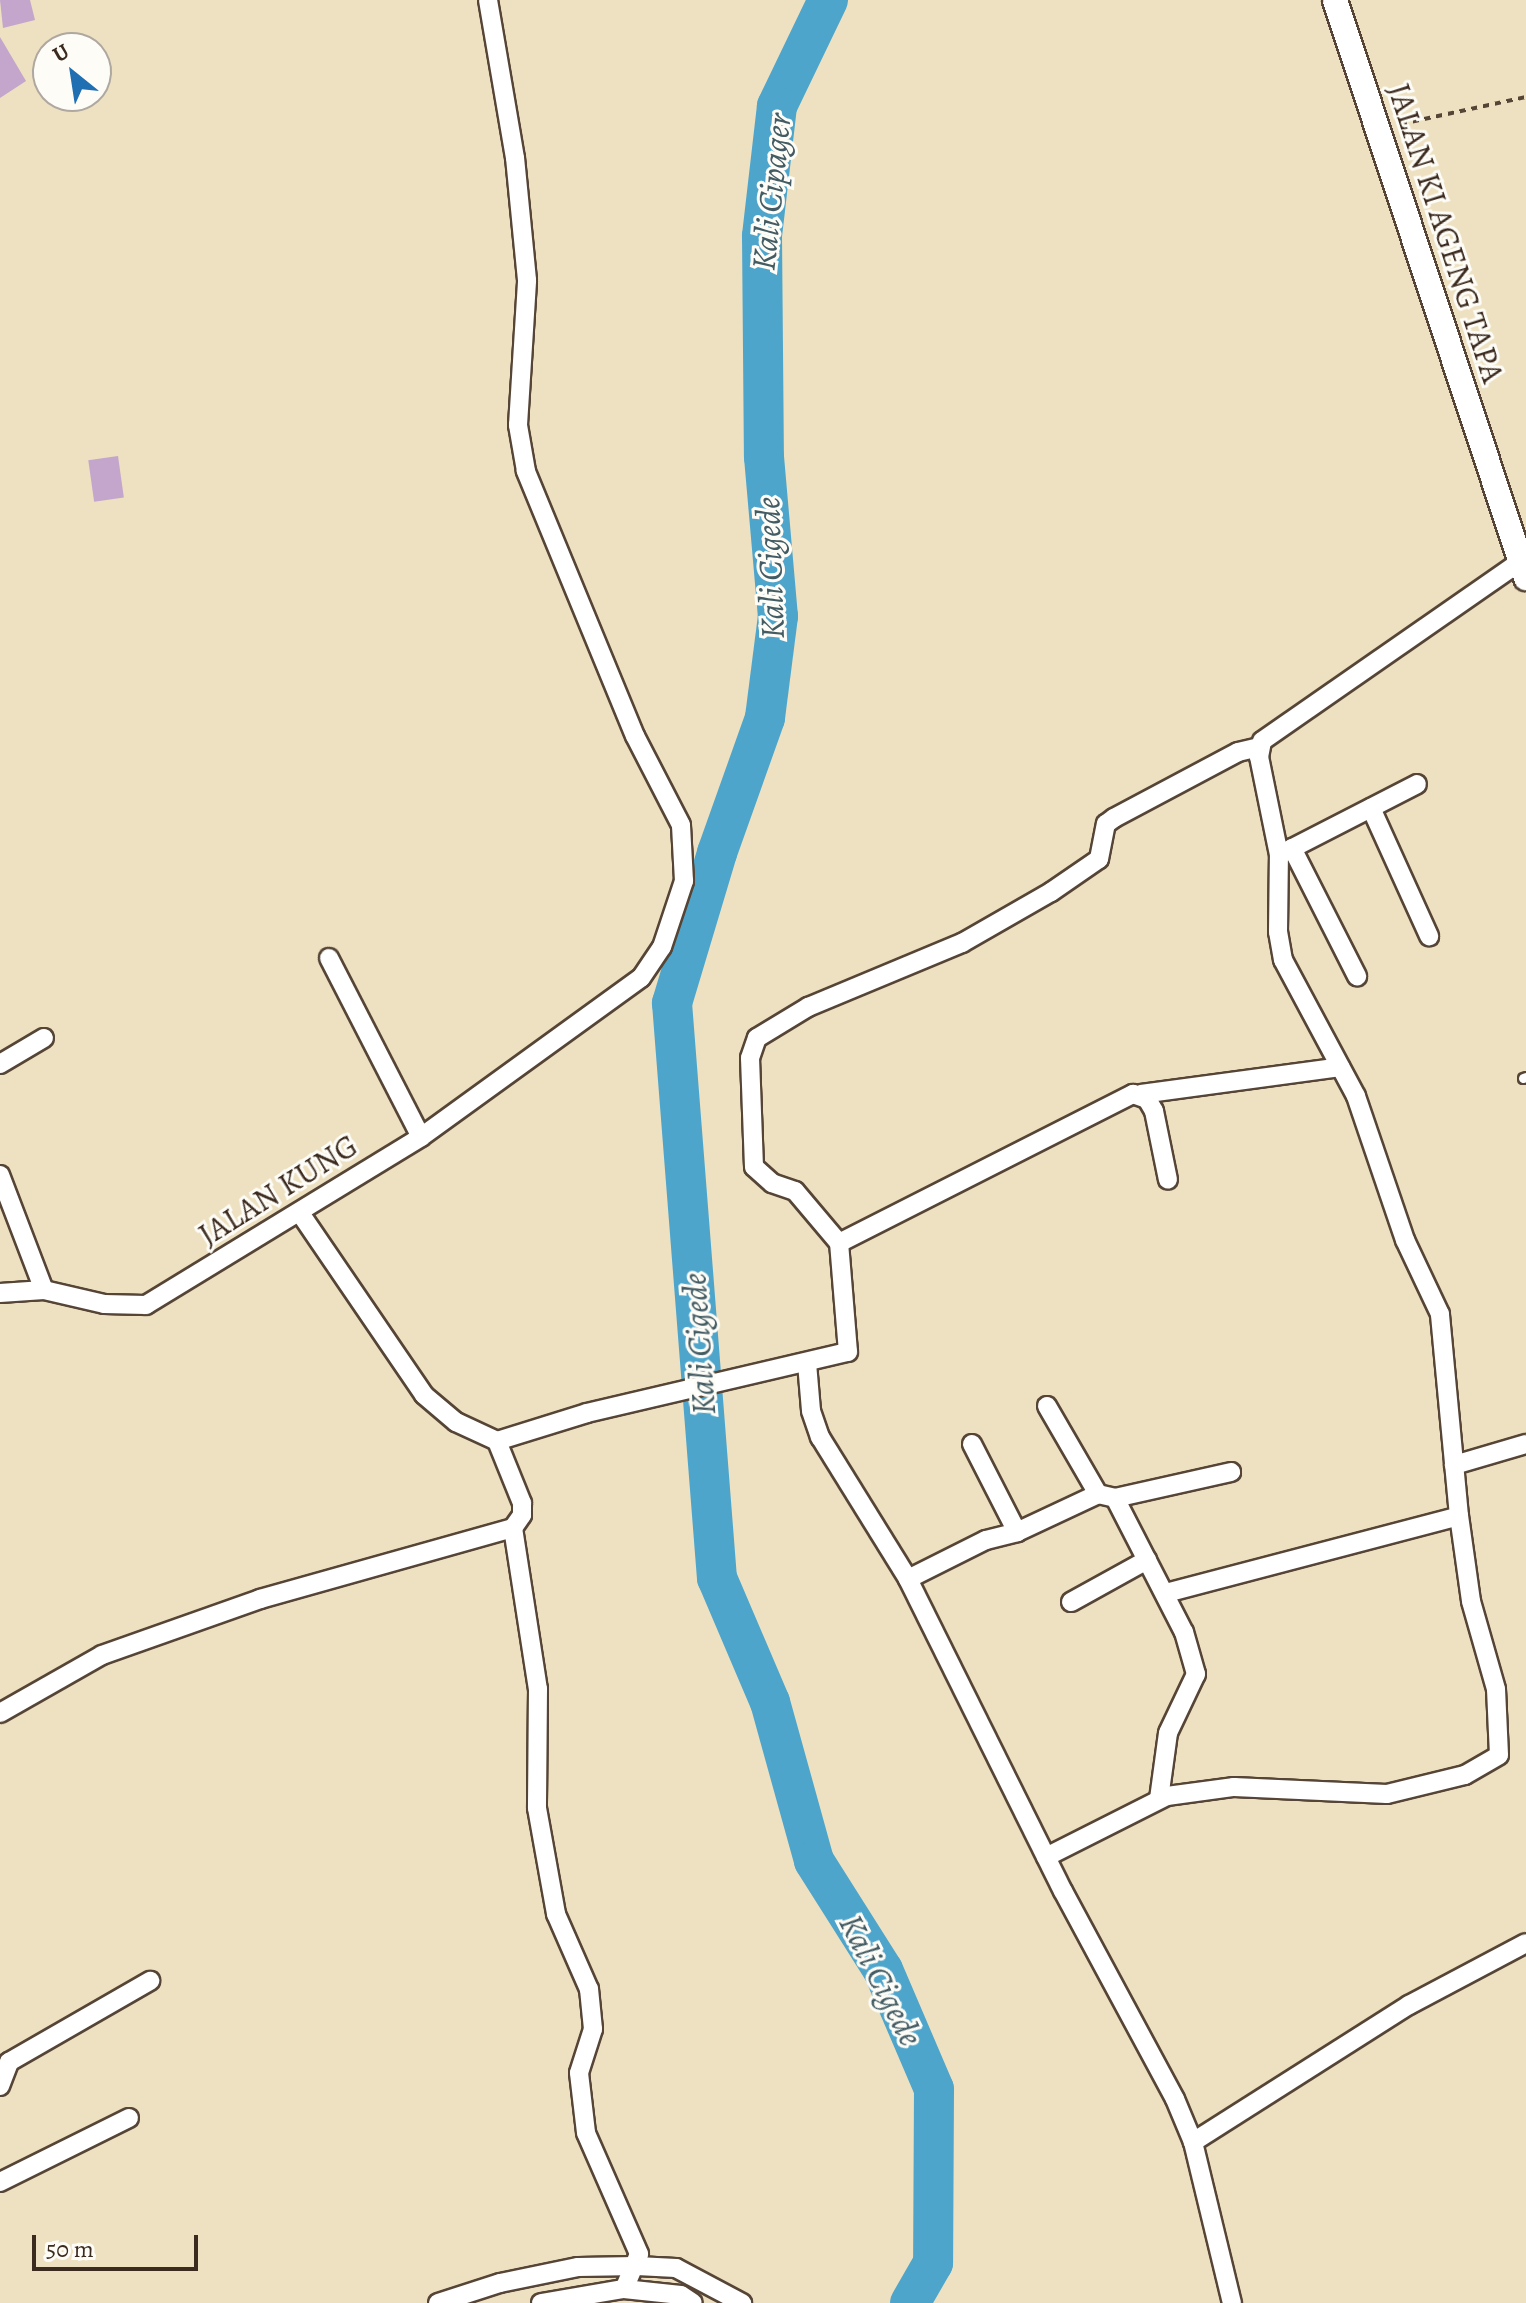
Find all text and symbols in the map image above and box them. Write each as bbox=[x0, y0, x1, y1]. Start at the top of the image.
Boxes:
north arrow bbox=[32, 32, 112, 112]
text: U bbox=[47, 36, 75, 70]
street label: JALAN KI AGENG TAPA bbox=[1380, 79, 1512, 387]
water label: Kali Cipager bbox=[742, 112, 800, 272]
water label: Kali Cigede bbox=[747, 496, 793, 640]
street label: JALAN KUNG bbox=[191, 1126, 365, 1254]
water label: Kali Cigede bbox=[674, 1272, 724, 1416]
water label: Kali Cigede bbox=[831, 1907, 931, 2053]
scale bar bbox=[36, 2219, 202, 2269]
text: 50 m bbox=[46, 2233, 94, 2265]

